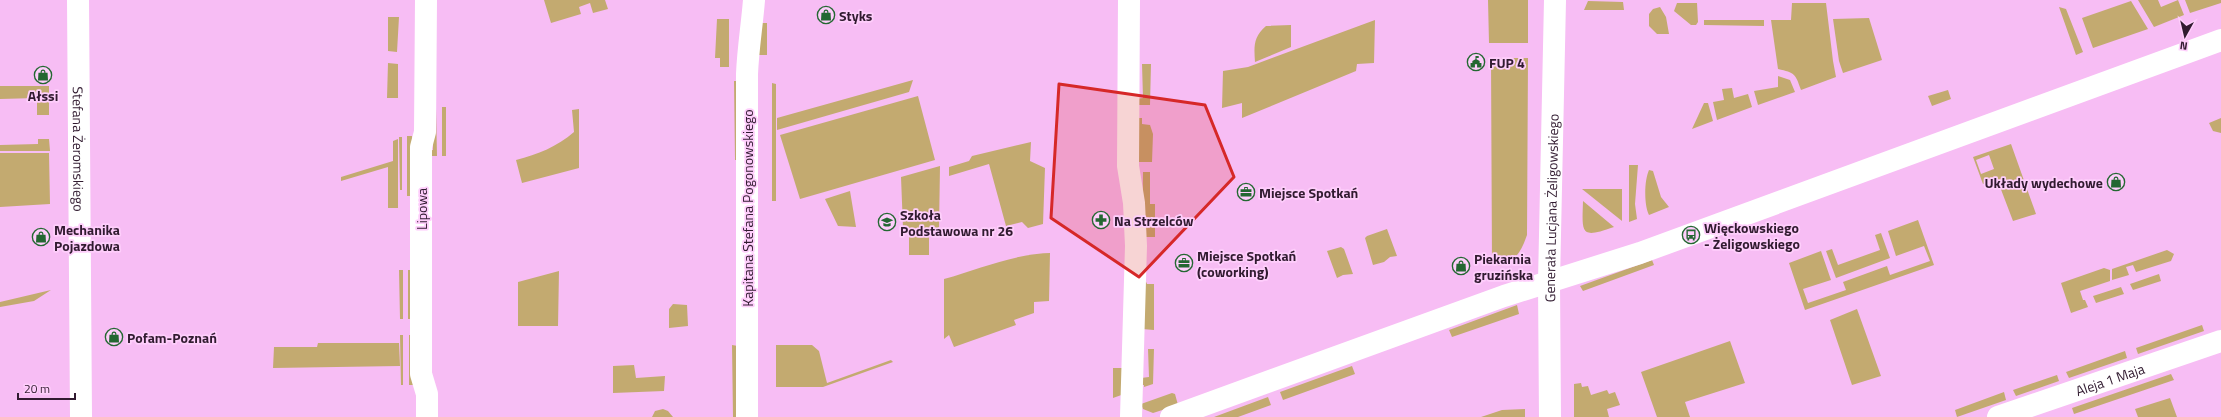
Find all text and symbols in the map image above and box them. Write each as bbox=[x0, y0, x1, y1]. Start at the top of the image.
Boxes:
shop icon: Styks bbox=[816, 5, 836, 25]
place label: Styks bbox=[839, 5, 873, 26]
north arrow bbox=[2165, 16, 2205, 56]
text: N bbox=[2179, 37, 2188, 54]
public building icon: FUP 4 bbox=[1466, 52, 1486, 72]
place label: FUP 4 bbox=[1489, 52, 1525, 73]
shop icon: Ałssi bbox=[33, 65, 53, 85]
place label: Ałssi bbox=[28, 85, 58, 106]
street label: Stefana Żeromskiego bbox=[68, 86, 90, 212]
street label: Kapitana Stefana Pogonowskiego bbox=[737, 109, 758, 307]
street label: Generała Lucjana Żeligowskiego bbox=[1538, 114, 1563, 302]
place label: Układy wydechowe bbox=[1984, 172, 2103, 193]
shop icon: Układy wydechowe bbox=[2106, 172, 2126, 192]
office icon: Miejsce Spotkań bbox=[1236, 182, 1256, 202]
place label: Miejsce Spotkań bbox=[1259, 182, 1358, 203]
street label: Lipowa bbox=[411, 188, 432, 230]
place label: Szkoła Podstawowa nr 26 bbox=[900, 204, 1013, 241]
pharmacy icon: Na Strzelców bbox=[1091, 210, 1111, 230]
place label: Na Strzelców bbox=[1114, 210, 1194, 231]
school or university icon: Szkoła Podstawowa nr 26 bbox=[877, 212, 897, 232]
place label: Więckowskiego - Żeligowskiego bbox=[1704, 217, 1800, 254]
place label: Mechanika Pojazdowa bbox=[54, 219, 120, 256]
bus stop icon: Więckowskiego - Żeligowskiego bbox=[1681, 225, 1701, 245]
shop icon: Mechanika Pojazdowa bbox=[31, 227, 51, 247]
place label: Miejsce Spotkań (coworking) bbox=[1197, 245, 1296, 282]
place label: Piekarnia gruzińska bbox=[1474, 248, 1533, 285]
office icon: Miejsce Spotkań (coworking) bbox=[1174, 253, 1194, 273]
shop icon: Piekarnia gruzińska bbox=[1451, 256, 1471, 276]
shop icon: Pofam-Poznań bbox=[104, 327, 124, 347]
place label: Pofam-Poznań bbox=[127, 327, 217, 348]
street label: Aleja 1 Maja bbox=[2072, 357, 2147, 400]
scale bar bbox=[18, 375, 75, 401]
text: 20 m bbox=[24, 379, 50, 398]

